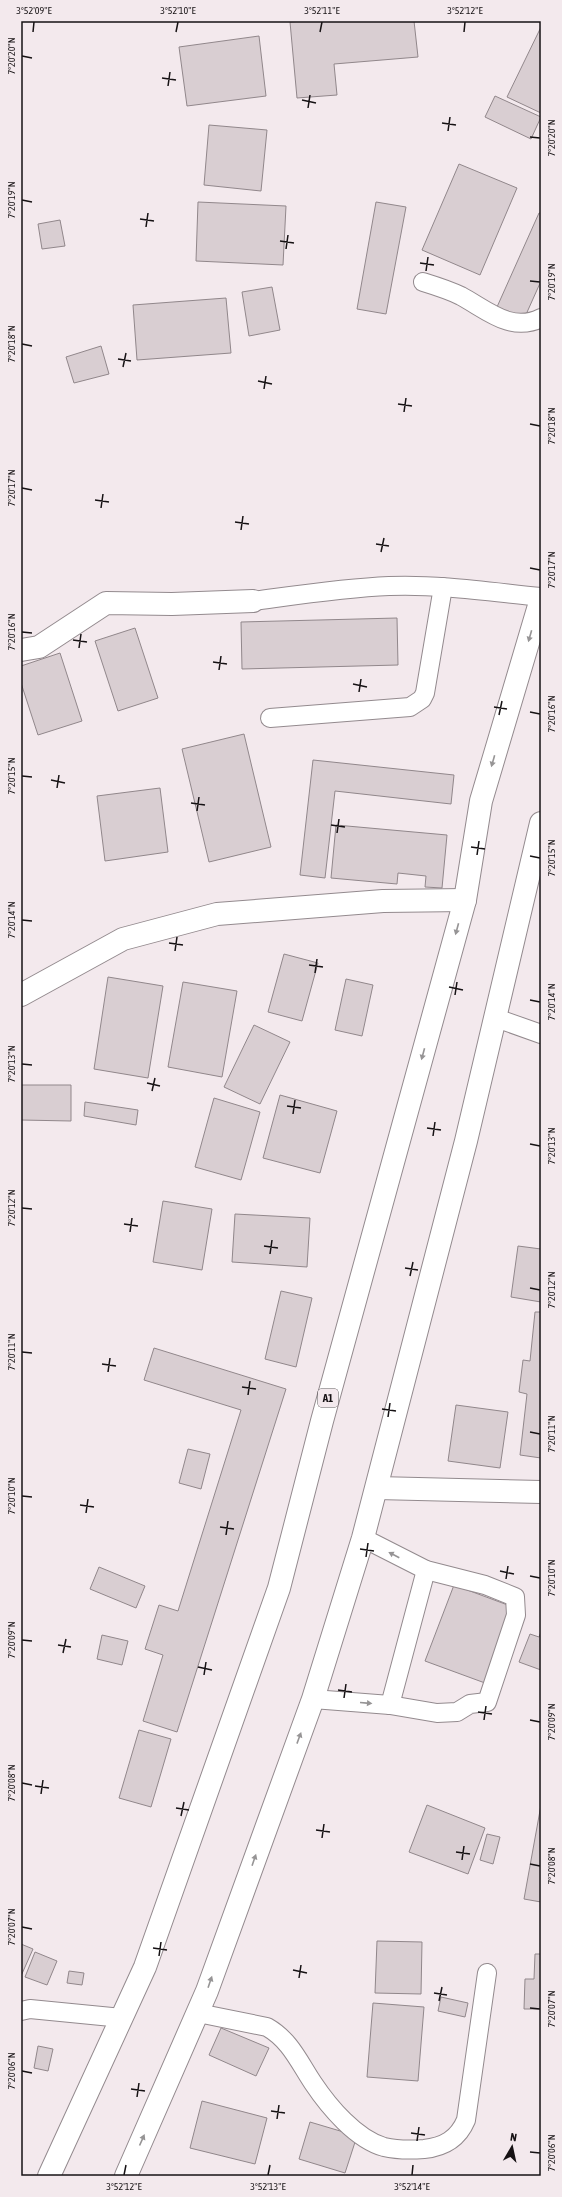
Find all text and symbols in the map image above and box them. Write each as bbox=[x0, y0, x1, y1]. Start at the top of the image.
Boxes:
text: 3°52'09"E bbox=[16, 5, 52, 16]
text: 3°52'10"E bbox=[160, 5, 196, 16]
text: 3°52'11"E bbox=[304, 5, 340, 16]
text: 3°52'12"E bbox=[447, 5, 483, 16]
text: 7°20'20"N bbox=[6, 37, 17, 75]
text: 7°20'20"N bbox=[546, 119, 557, 157]
text: 7°20'19"N bbox=[6, 181, 17, 219]
text: 7°20'19"N bbox=[546, 263, 557, 301]
text: 7°20'18"N bbox=[6, 325, 17, 363]
text: 7°20'18"N bbox=[546, 407, 557, 445]
text: 7°20'17"N bbox=[6, 469, 17, 507]
text: 7°20'17"N bbox=[546, 551, 557, 589]
text: 7°20'16"N bbox=[6, 613, 17, 651]
one-way arrow bbox=[527, 630, 533, 642]
text: 7°20'16"N bbox=[546, 695, 557, 733]
one-way arrow bbox=[490, 755, 496, 767]
text: 7°20'15"N bbox=[6, 757, 17, 795]
text: 7°20'15"N bbox=[546, 839, 557, 877]
text: 7°20'14"N bbox=[6, 901, 17, 939]
one-way arrow bbox=[454, 923, 460, 935]
text: 7°20'14"N bbox=[546, 983, 557, 1021]
text: 7°20'13"N bbox=[6, 1045, 17, 1083]
one-way arrow bbox=[420, 1048, 426, 1060]
text: 7°20'13"N bbox=[546, 1127, 557, 1165]
text: 7°20'12"N bbox=[6, 1189, 17, 1227]
text: 7°20'12"N bbox=[546, 1271, 557, 1309]
text: 7°20'11"N bbox=[6, 1333, 17, 1371]
road number: A1 bbox=[318, 1389, 338, 1407]
text: 7°20'11"N bbox=[546, 1415, 557, 1453]
text: 7°20'10"N bbox=[6, 1477, 17, 1515]
one-way arrow bbox=[388, 1551, 400, 1558]
text: 7°20'10"N bbox=[546, 1559, 557, 1597]
text: 7°20'09"N bbox=[6, 1621, 17, 1659]
one-way arrow bbox=[360, 1700, 372, 1706]
text: 7°20'09"N bbox=[546, 1703, 557, 1741]
one-way arrow bbox=[296, 1731, 302, 1743]
text: 7°20'08"N bbox=[6, 1764, 17, 1802]
text: 7°20'08"N bbox=[546, 1847, 557, 1885]
one-way arrow bbox=[251, 1854, 257, 1866]
text: 7°20'07"N bbox=[6, 1908, 17, 1946]
one-way arrow bbox=[208, 1976, 214, 1988]
text: 7°20'07"N bbox=[546, 1990, 557, 2028]
text: 7°20'06"N bbox=[6, 2052, 17, 2090]
north arrow bbox=[492, 2127, 532, 2167]
text: N bbox=[509, 2131, 518, 2144]
text: 7°20'06"N bbox=[546, 2134, 557, 2172]
one-way arrow bbox=[139, 2135, 145, 2146]
text: 3°52'12"E bbox=[106, 2181, 142, 2192]
text: 3°52'13"E bbox=[250, 2181, 286, 2192]
text: 3°52'14"E bbox=[394, 2181, 430, 2192]

